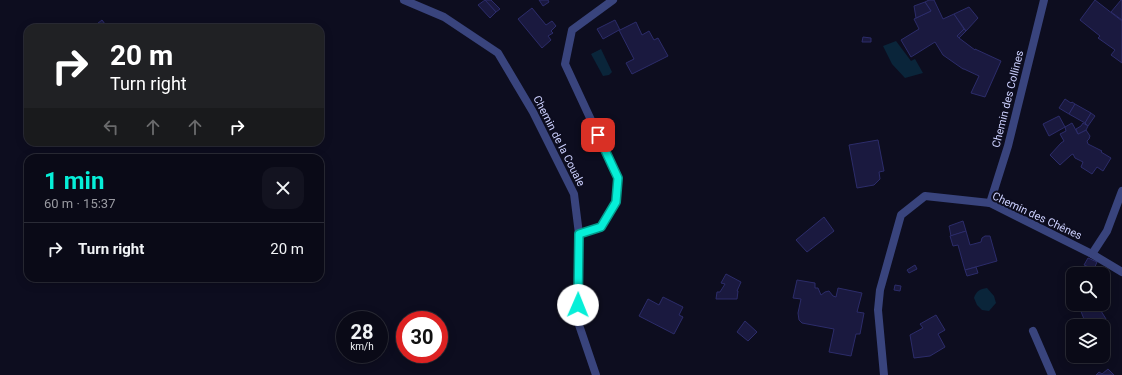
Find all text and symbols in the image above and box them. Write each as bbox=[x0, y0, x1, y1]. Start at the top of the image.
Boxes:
text: 20 m bbox=[110, 39, 173, 72]
icon: right bbox=[44, 40, 96, 92]
street label: Chemin des Collines bbox=[990, 49, 1026, 149]
text: Turn right bbox=[110, 73, 187, 94]
street label: Chemin de la Couale bbox=[530, 93, 588, 189]
icon: left bbox=[100, 116, 122, 138]
icon: ahead bbox=[142, 116, 164, 138]
icon: ahead bbox=[184, 116, 206, 138]
icon: right bbox=[226, 116, 248, 138]
pin bbox=[581, 118, 615, 152]
icon: arrive bbox=[587, 124, 609, 146]
text: 1 min bbox=[44, 167, 104, 195]
button: close bbox=[262, 167, 304, 209]
street label: Chemin des Chênes bbox=[990, 190, 1084, 243]
text: 60 m · 15:37 bbox=[44, 196, 115, 211]
icon: right bbox=[44, 238, 66, 260]
text: Turn right bbox=[78, 240, 144, 258]
text: 20 m bbox=[270, 240, 304, 258]
map controls bbox=[1066, 267, 1110, 363]
button: search bbox=[1066, 267, 1110, 311]
position arrow bbox=[557, 284, 599, 326]
speed limit sign: 30 bbox=[396, 311, 448, 363]
button: layers bbox=[1066, 319, 1110, 363]
text: 28 bbox=[351, 320, 373, 344]
text: km/h bbox=[350, 341, 374, 352]

